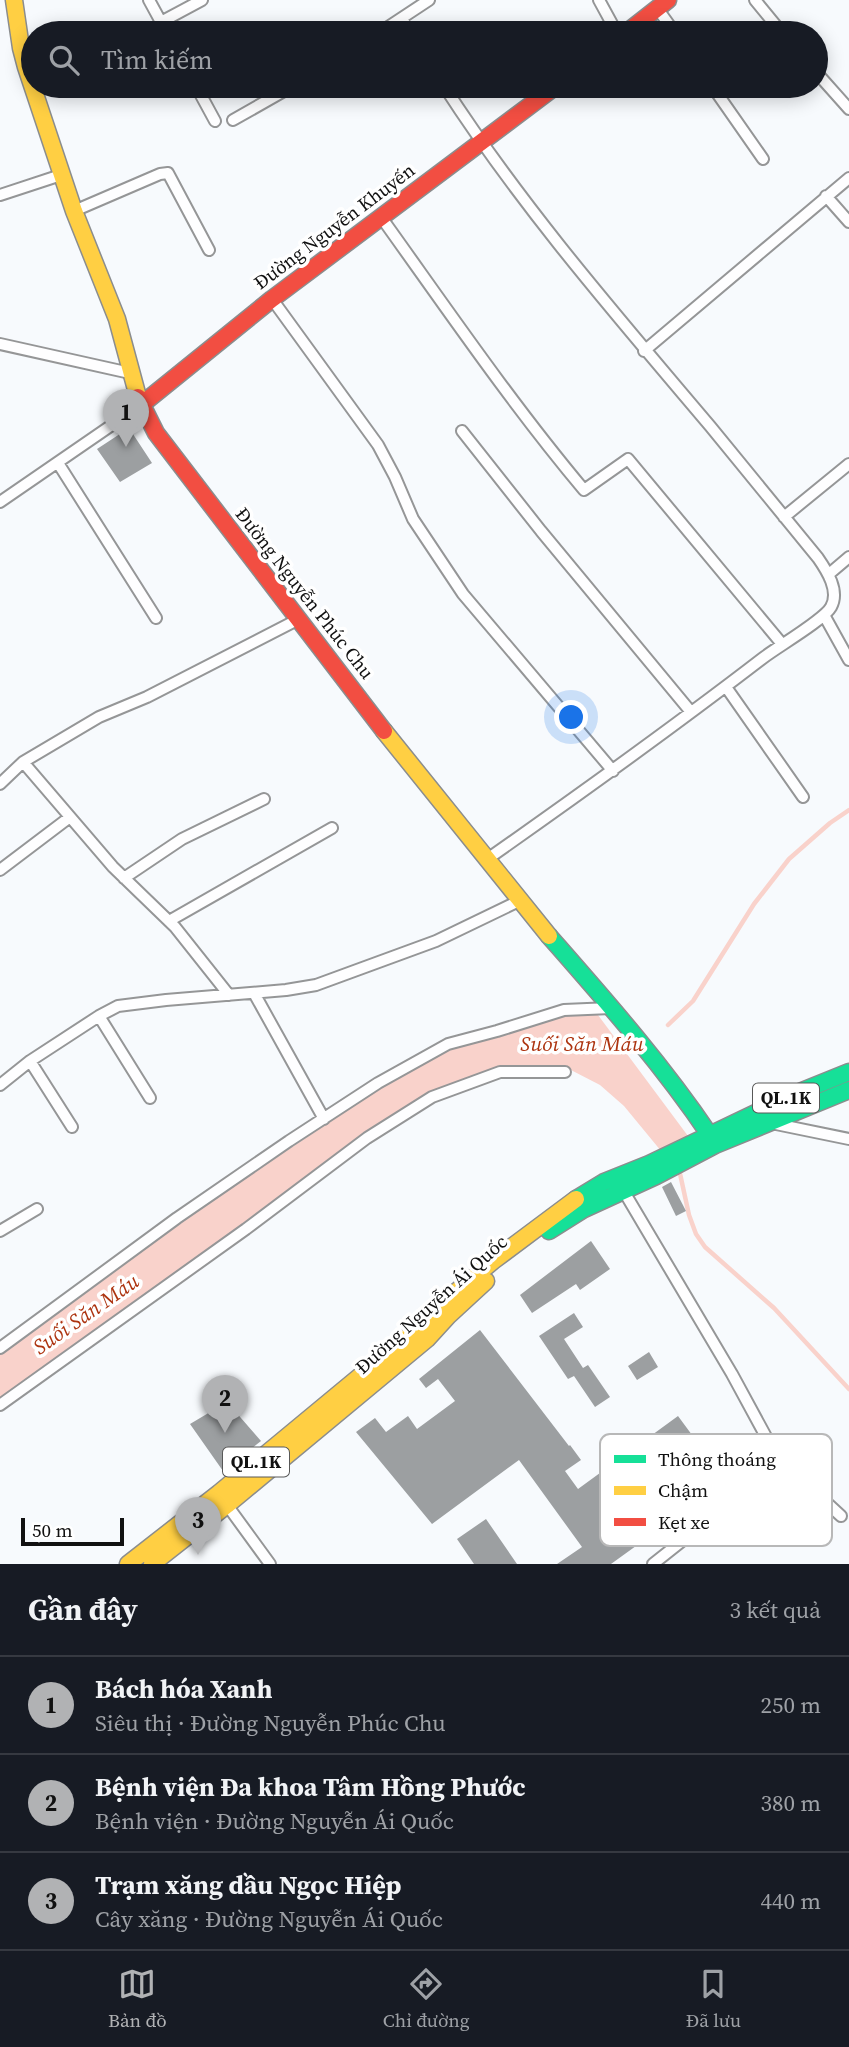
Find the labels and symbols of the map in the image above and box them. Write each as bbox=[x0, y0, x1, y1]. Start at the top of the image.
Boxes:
street label: Đường Nguyễn Khuyến bbox=[248, 157, 420, 295]
pin: 1 bbox=[103, 389, 149, 447]
street label: Đường Nguyễn Phúc Chu bbox=[230, 502, 380, 684]
your location bbox=[554, 700, 588, 734]
water label: Suối Săn Máu bbox=[520, 1029, 644, 1058]
road number: QL.1K bbox=[753, 1084, 819, 1112]
street label: Đường Nguyễn Ái Quốc bbox=[349, 1229, 513, 1379]
water label: Suối Săn Máu bbox=[27, 1266, 145, 1361]
pin: 2 bbox=[202, 1375, 248, 1433]
legend bbox=[600, 1434, 832, 1546]
text: Thông thoáng bbox=[658, 1446, 776, 1472]
road number: QL.1K bbox=[223, 1448, 289, 1476]
text: Chậm bbox=[658, 1477, 708, 1503]
pin: 3 bbox=[175, 1497, 221, 1555]
text: Kẹt xe bbox=[658, 1509, 710, 1535]
scale bar bbox=[21, 1515, 124, 1547]

